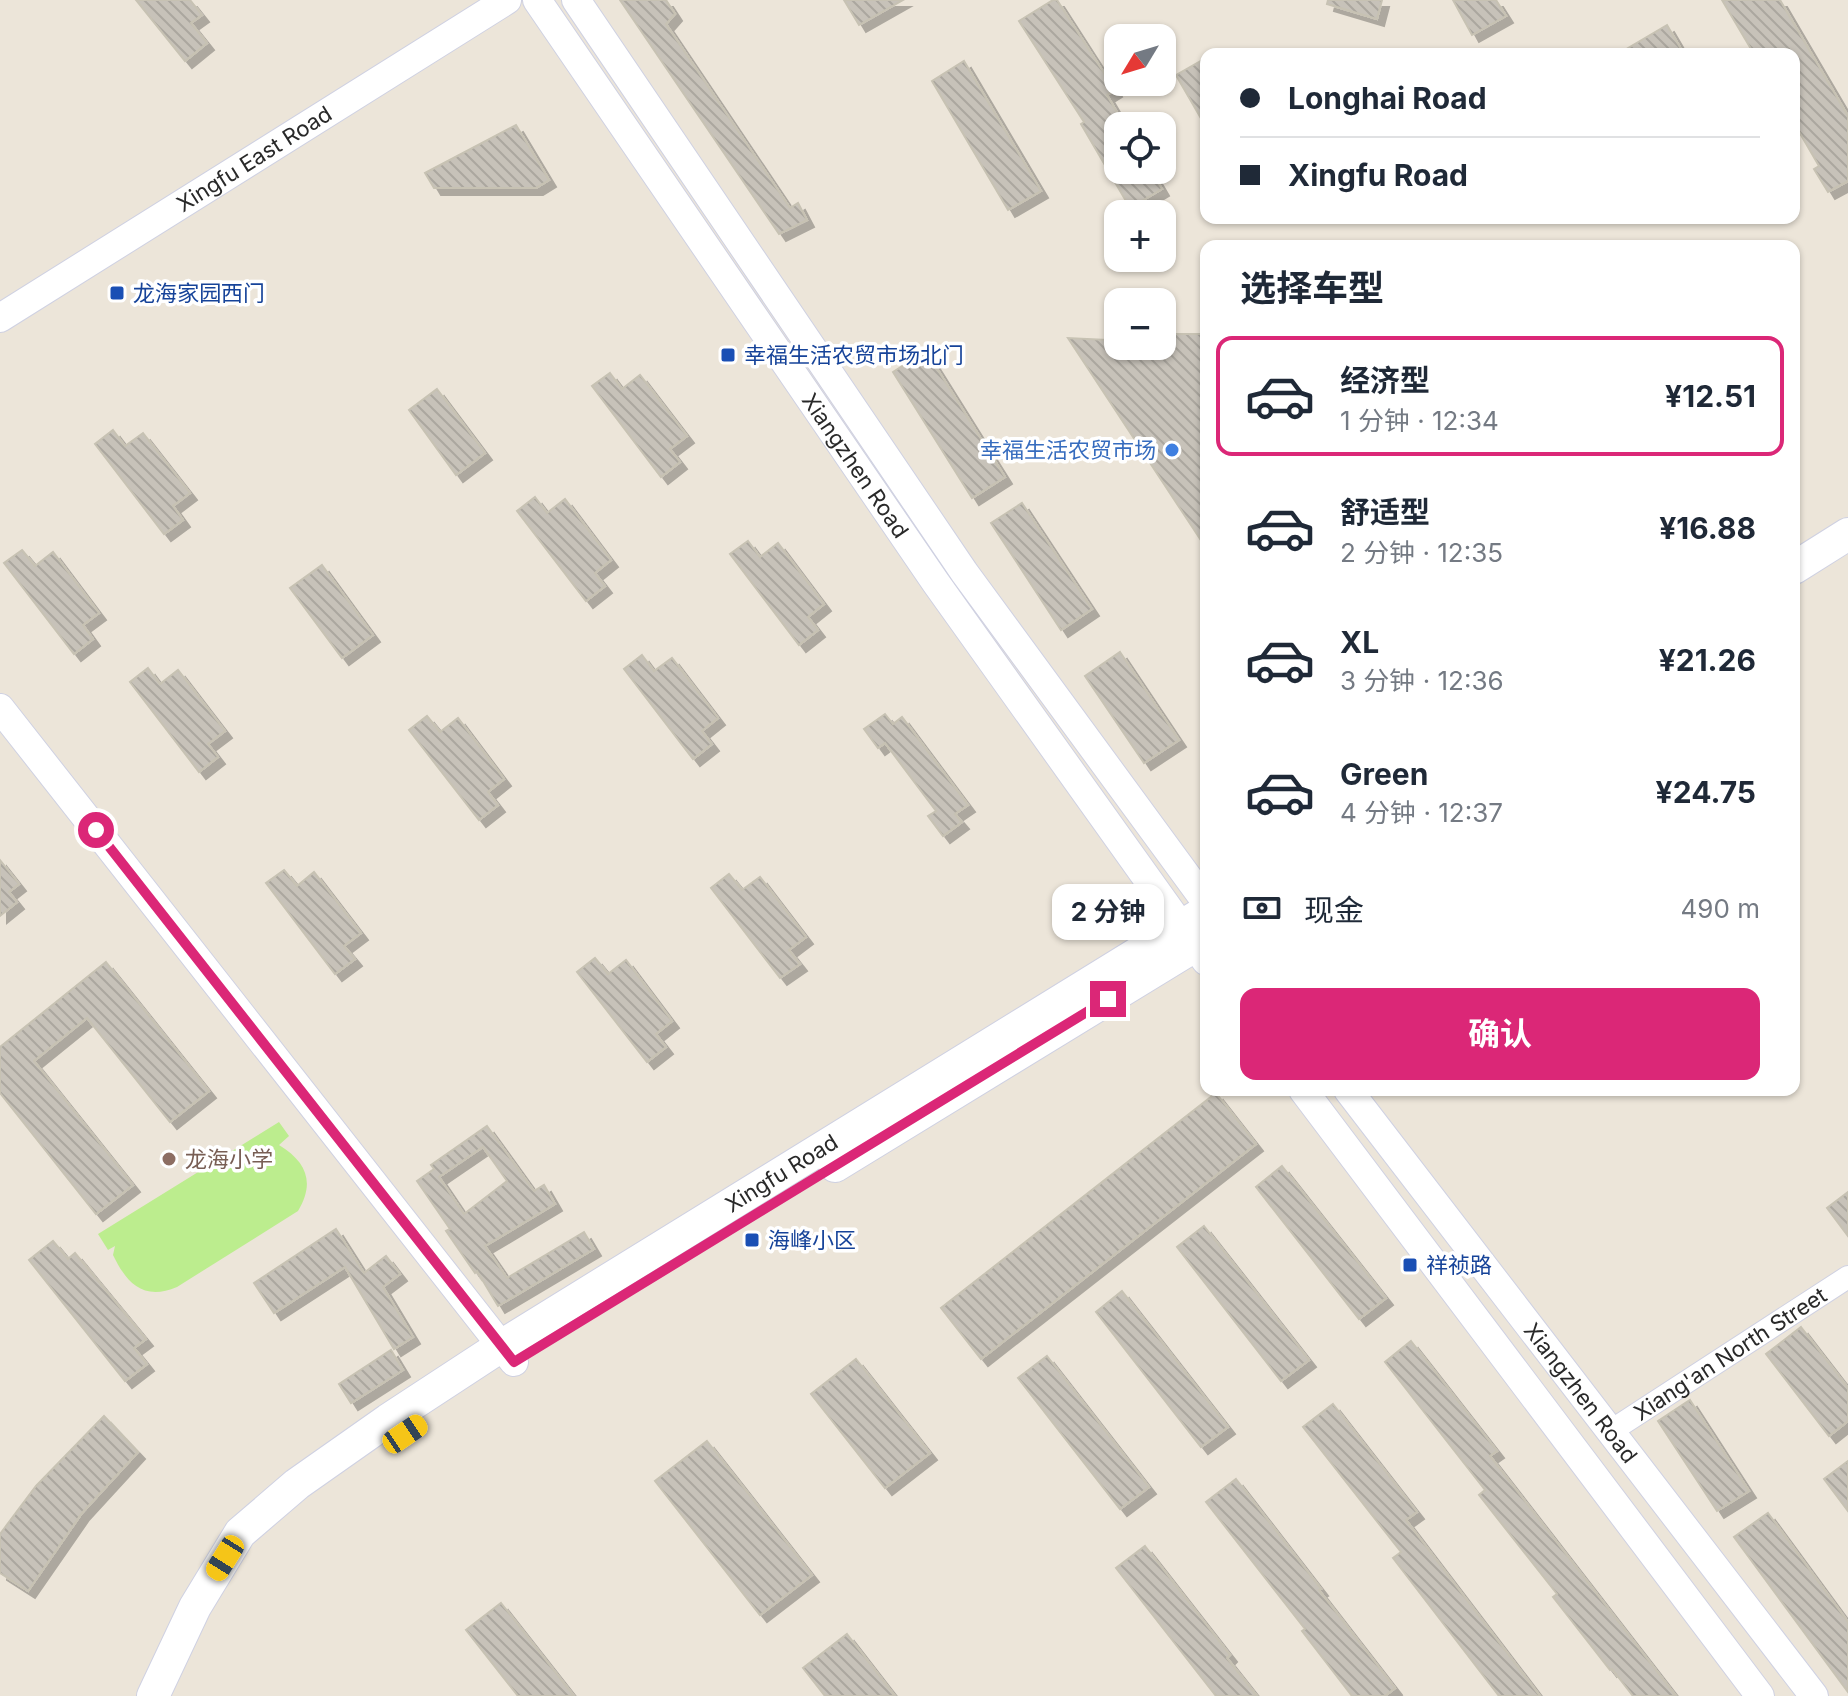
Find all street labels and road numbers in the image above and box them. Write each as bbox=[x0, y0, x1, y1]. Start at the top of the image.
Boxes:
street label: Xingfu East Road bbox=[172, 100, 336, 217]
street label: Xiangzhen Road bbox=[797, 388, 914, 543]
street label: Xingfu Road bbox=[720, 1128, 842, 1217]
street label: Xiang'an North Street bbox=[1629, 1282, 1831, 1426]
street label: Xiangzhen Road bbox=[1519, 1318, 1643, 1468]

